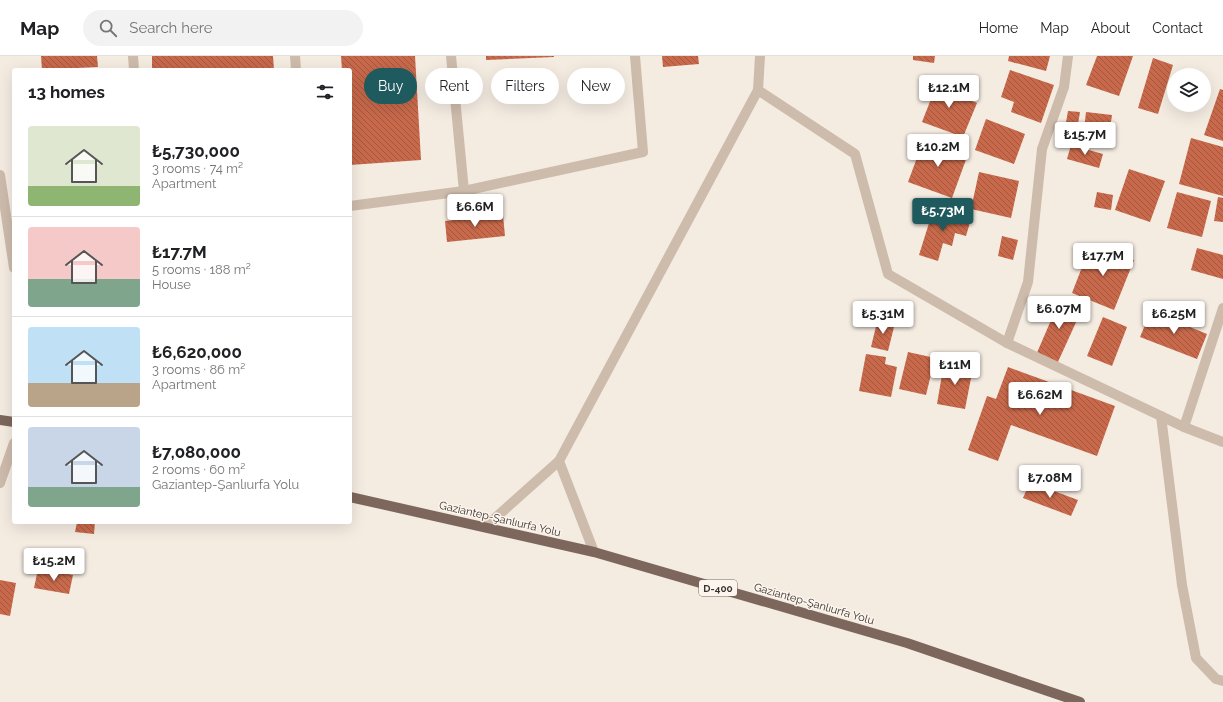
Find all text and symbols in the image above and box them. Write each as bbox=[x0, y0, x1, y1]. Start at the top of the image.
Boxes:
search box bbox=[83, 10, 363, 46]
text: Map bbox=[20, 17, 59, 39]
icon: search bbox=[97, 17, 119, 39]
text: Search here bbox=[129, 19, 213, 37]
text: Home bbox=[979, 20, 1018, 36]
text: Map bbox=[1040, 20, 1069, 36]
text: About bbox=[1091, 20, 1130, 36]
text: Contact bbox=[1152, 20, 1203, 36]
chip: Buy bbox=[364, 68, 417, 104]
chip: Rent bbox=[425, 68, 483, 104]
chip: Filters bbox=[491, 68, 559, 104]
chip: New bbox=[567, 68, 625, 104]
map controls bbox=[1167, 68, 1211, 112]
button: layers bbox=[1167, 68, 1211, 112]
pin: ₺12.1M bbox=[916, 75, 982, 109]
text: ₺12.1M bbox=[928, 80, 970, 95]
icon: filters bbox=[314, 81, 336, 103]
text: 13 homes bbox=[28, 82, 105, 102]
pin: ₺15.7M bbox=[1052, 122, 1118, 156]
text: ₺15.7M bbox=[1064, 127, 1106, 142]
pin: ₺10.2M bbox=[905, 134, 971, 168]
text: ₺10.2M bbox=[916, 139, 960, 154]
text: ₺5,730,000 bbox=[152, 141, 240, 161]
icon: home bbox=[60, 142, 108, 190]
text: 3 rooms · 74 m² bbox=[152, 161, 243, 176]
text: Apartment bbox=[152, 176, 216, 191]
pin: ₺6.6M bbox=[447, 194, 503, 228]
pin: ₺5.73M bbox=[910, 198, 976, 232]
text: ₺6.6M bbox=[456, 199, 494, 214]
text: ₺5.73M bbox=[921, 203, 965, 218]
text: ₺17.7M bbox=[152, 242, 207, 262]
icon: home bbox=[60, 243, 108, 291]
pin: ₺17.7M bbox=[1070, 243, 1136, 277]
text: ₺17.7M bbox=[1082, 248, 1124, 263]
text: 5 rooms · 188 m² bbox=[152, 262, 251, 277]
text: House bbox=[152, 277, 191, 292]
pin: ₺6.07M bbox=[1026, 296, 1092, 330]
pin: ₺5.31M bbox=[850, 301, 916, 335]
text: ₺6.07M bbox=[1036, 301, 1082, 316]
pin: ₺6.25M bbox=[1141, 301, 1207, 335]
text: ₺5.31M bbox=[862, 306, 904, 321]
text: ₺6.25M bbox=[1152, 306, 1196, 321]
text: ₺6,620,000 bbox=[152, 342, 242, 362]
icon: home bbox=[60, 343, 108, 391]
pin: ₺11M bbox=[931, 352, 979, 386]
text: ₺11M bbox=[939, 357, 971, 372]
text: 3 rooms · 86 m² bbox=[152, 362, 245, 377]
text: Apartment bbox=[152, 377, 216, 392]
pin: ₺6.62M bbox=[1007, 382, 1073, 416]
text: ₺6.62M bbox=[1017, 387, 1063, 402]
text: ₺7,080,000 bbox=[152, 442, 241, 462]
icon: home bbox=[60, 443, 108, 491]
text: 2 rooms · 60 m² bbox=[152, 462, 245, 477]
pin: ₺7.08M bbox=[1017, 465, 1083, 499]
text: ₺7.08M bbox=[1028, 470, 1072, 485]
text: Gaziantep-Şanlıurfa Yolu bbox=[152, 477, 299, 492]
street label: Gaziantep-Şanlıurfa Yolu bbox=[438, 499, 562, 539]
pin: ₺15.2M bbox=[21, 548, 87, 582]
text: ₺15.2M bbox=[33, 553, 75, 568]
road number: D-400 bbox=[699, 580, 737, 596]
street label: Gaziantep-Şanlıurfa Yolu bbox=[752, 581, 876, 627]

